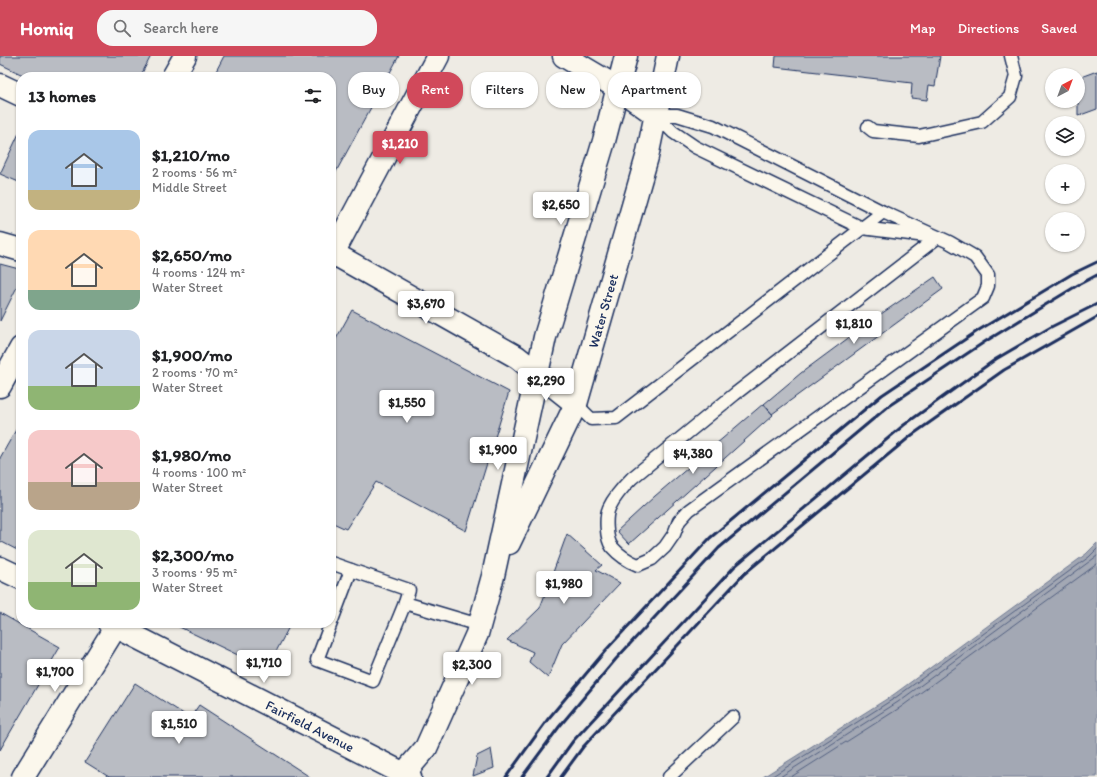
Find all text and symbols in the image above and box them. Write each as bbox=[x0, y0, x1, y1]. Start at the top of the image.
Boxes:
search box bbox=[97, 10, 377, 46]
text: Homiq bbox=[20, 17, 73, 40]
icon: search bbox=[111, 17, 133, 39]
text: Search here bbox=[143, 19, 219, 37]
text: Map bbox=[910, 20, 936, 37]
text: Directions bbox=[958, 20, 1019, 37]
text: Saved bbox=[1041, 20, 1077, 37]
north arrow bbox=[1045, 68, 1085, 108]
map controls bbox=[1045, 68, 1085, 252]
chip: Buy bbox=[348, 72, 399, 108]
chip: Rent bbox=[407, 72, 463, 108]
chip: Filters bbox=[471, 72, 538, 108]
chip: New bbox=[546, 72, 600, 108]
chip: Apartment bbox=[608, 72, 701, 108]
icon: filters bbox=[302, 85, 324, 107]
text: 13 homes bbox=[28, 86, 96, 106]
button: layers bbox=[1045, 116, 1085, 156]
pin: $1,210 bbox=[367, 131, 433, 165]
text: $1,210 bbox=[382, 136, 418, 151]
text: $1,210/mo bbox=[152, 145, 230, 165]
icon: home bbox=[60, 146, 108, 194]
button: + bbox=[1045, 164, 1085, 204]
text: 2 rooms · 56 m² bbox=[152, 165, 237, 180]
text: Middle Street bbox=[152, 180, 227, 195]
pin: $2,650 bbox=[528, 192, 594, 226]
text: $2,650 bbox=[542, 197, 580, 212]
button: − bbox=[1045, 212, 1085, 252]
text: $2,650/mo bbox=[152, 245, 232, 265]
icon: home bbox=[60, 246, 108, 294]
text: 4 rooms · 124 m² bbox=[152, 265, 245, 280]
street label: Water Street bbox=[585, 272, 622, 350]
text: Water Street bbox=[152, 280, 223, 295]
pin: $3,670 bbox=[393, 291, 459, 325]
text: $3,670 bbox=[407, 296, 445, 311]
pin: $1,810 bbox=[821, 311, 887, 345]
text: $1,810 bbox=[836, 316, 872, 331]
text: $1,900/mo bbox=[152, 345, 232, 365]
icon: home bbox=[60, 346, 108, 394]
text: 2 rooms · 70 m² bbox=[152, 365, 238, 380]
pin: $2,290 bbox=[513, 368, 579, 402]
text: $2,290 bbox=[527, 373, 565, 388]
text: Water Street bbox=[152, 380, 223, 395]
pin: $1,550 bbox=[374, 390, 440, 424]
text: $1,550 bbox=[388, 395, 426, 410]
pin: $1,900 bbox=[465, 437, 531, 471]
pin: $4,380 bbox=[660, 441, 726, 475]
text: $1,900 bbox=[479, 442, 517, 457]
text: $1,980/mo bbox=[152, 445, 231, 465]
icon: home bbox=[60, 446, 108, 494]
text: $4,380 bbox=[673, 446, 713, 461]
text: 4 rooms · 100 m² bbox=[152, 465, 246, 480]
text: Water Street bbox=[152, 480, 223, 495]
text: $2,300/mo bbox=[152, 545, 234, 565]
icon: home bbox=[60, 546, 108, 594]
text: 3 rooms · 95 m² bbox=[152, 565, 237, 580]
pin: $1,980 bbox=[531, 571, 597, 605]
text: $1,980 bbox=[545, 576, 583, 591]
text: Water Street bbox=[152, 580, 223, 595]
pin: $1,710 bbox=[231, 650, 297, 684]
pin: $2,300 bbox=[439, 652, 505, 686]
text: $1,710 bbox=[246, 655, 282, 670]
text: $2,300 bbox=[452, 657, 492, 672]
pin: $1,700 bbox=[22, 659, 88, 693]
text: $1,700 bbox=[36, 664, 74, 679]
street label: Fairfield Avenue bbox=[263, 697, 357, 756]
pin: $1,510 bbox=[146, 711, 212, 745]
text: $1,510 bbox=[161, 716, 197, 731]

